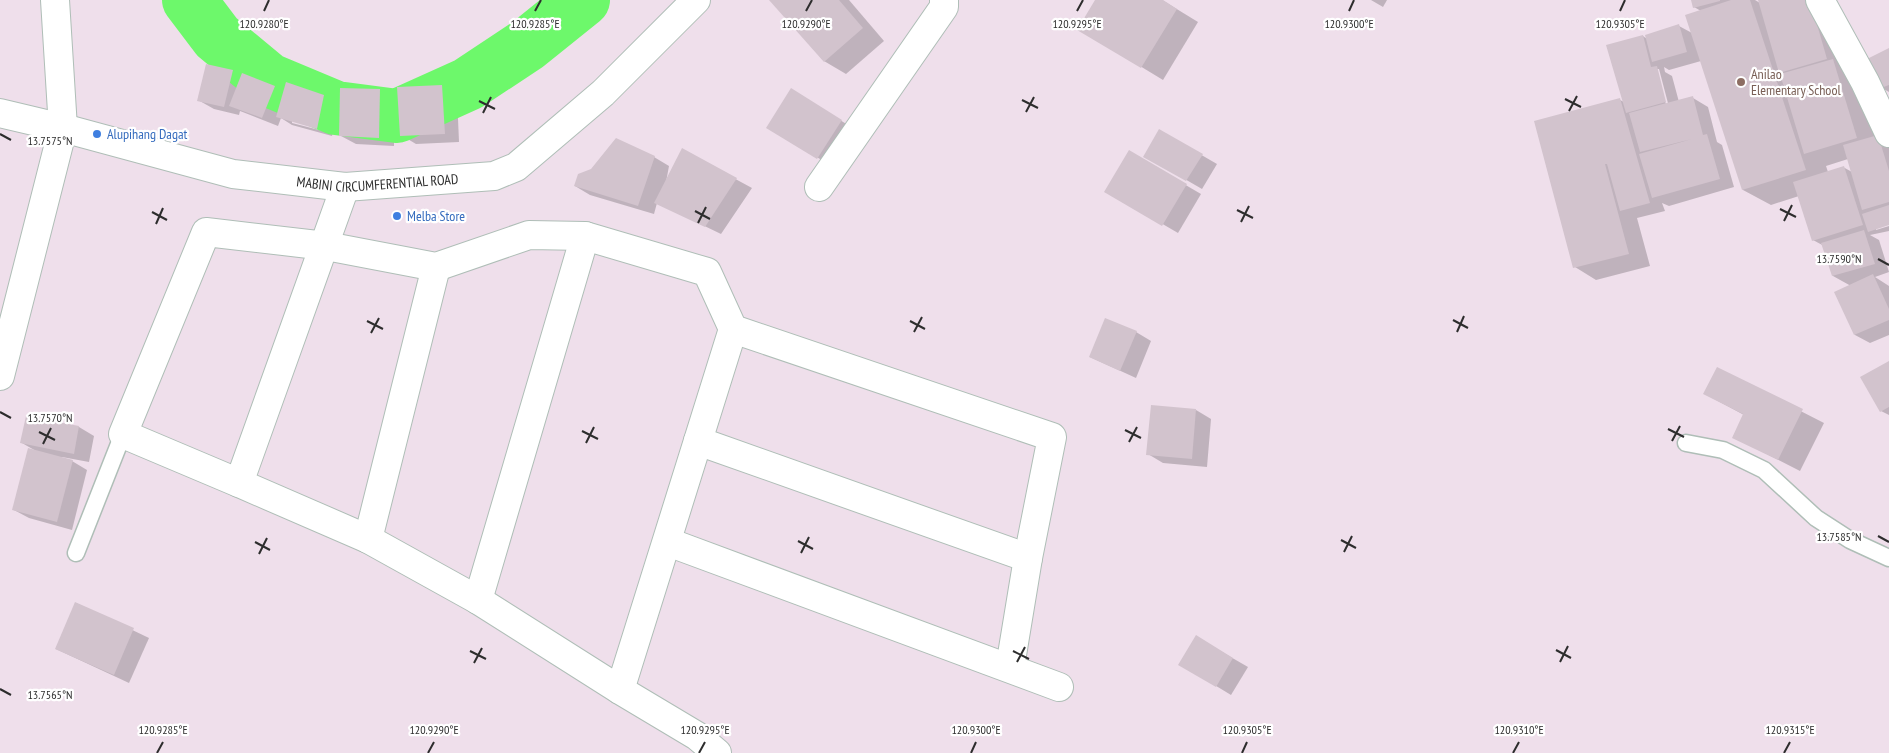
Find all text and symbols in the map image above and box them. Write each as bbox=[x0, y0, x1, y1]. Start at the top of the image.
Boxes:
text: 120.9280°E bbox=[239, 16, 289, 31]
text: 120.9285°E bbox=[510, 16, 560, 31]
text: 120.9290°E bbox=[781, 16, 831, 31]
text: 120.9295°E bbox=[1052, 16, 1102, 31]
text: 120.9300°E bbox=[1324, 16, 1374, 31]
text: 120.9305°E bbox=[1595, 16, 1645, 31]
place label: Anilao Elementary School bbox=[1751, 65, 1841, 99]
marker: Anilao Elementary School bbox=[1735, 76, 1747, 88]
place label: Alupihang Dagat bbox=[107, 125, 188, 143]
marker: Alupihang Dagat bbox=[91, 128, 103, 140]
text: 13.7575°N bbox=[27, 133, 73, 148]
street label: MABINI CIRCUMFERENTIAL ROAD bbox=[296, 170, 459, 196]
place label: Melba Store bbox=[407, 207, 465, 225]
marker: Melba Store bbox=[391, 210, 403, 222]
text: 13.7590°N bbox=[1816, 251, 1862, 266]
text: 13.7570°N bbox=[27, 410, 73, 425]
text: 13.7585°N bbox=[1816, 529, 1862, 544]
text: 13.7565°N bbox=[27, 687, 73, 702]
text: 120.9285°E bbox=[138, 722, 188, 737]
text: 120.9290°E bbox=[409, 722, 459, 737]
text: 120.9295°E bbox=[680, 722, 730, 737]
text: 120.9300°E bbox=[951, 722, 1001, 737]
text: 120.9305°E bbox=[1222, 722, 1272, 737]
text: 120.9310°E bbox=[1494, 722, 1544, 737]
text: 120.9315°E bbox=[1765, 722, 1815, 737]

